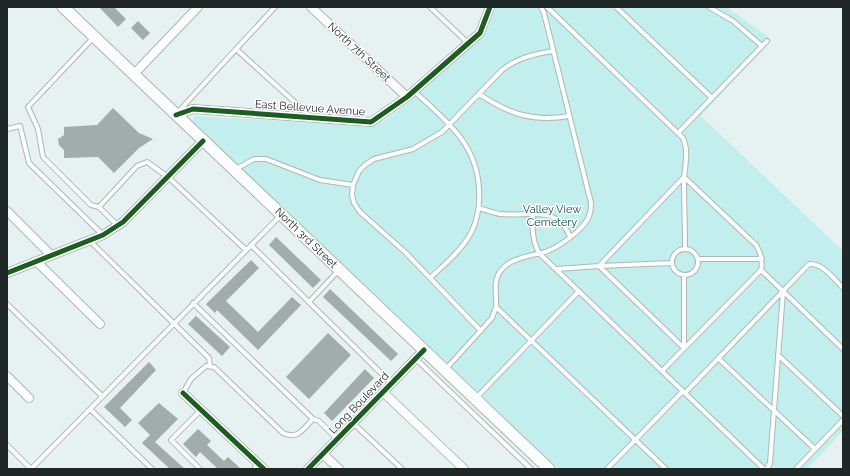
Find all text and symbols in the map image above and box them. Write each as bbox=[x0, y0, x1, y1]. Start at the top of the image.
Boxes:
street label: North 7th Street bbox=[325, 20, 393, 85]
street label: East Bellevue Avenue bbox=[254, 98, 366, 118]
park label: Valley View Cemetery bbox=[523, 203, 581, 229]
street label: North 3rd Street bbox=[272, 205, 340, 271]
street label: Long Boulevard bbox=[326, 369, 392, 437]

